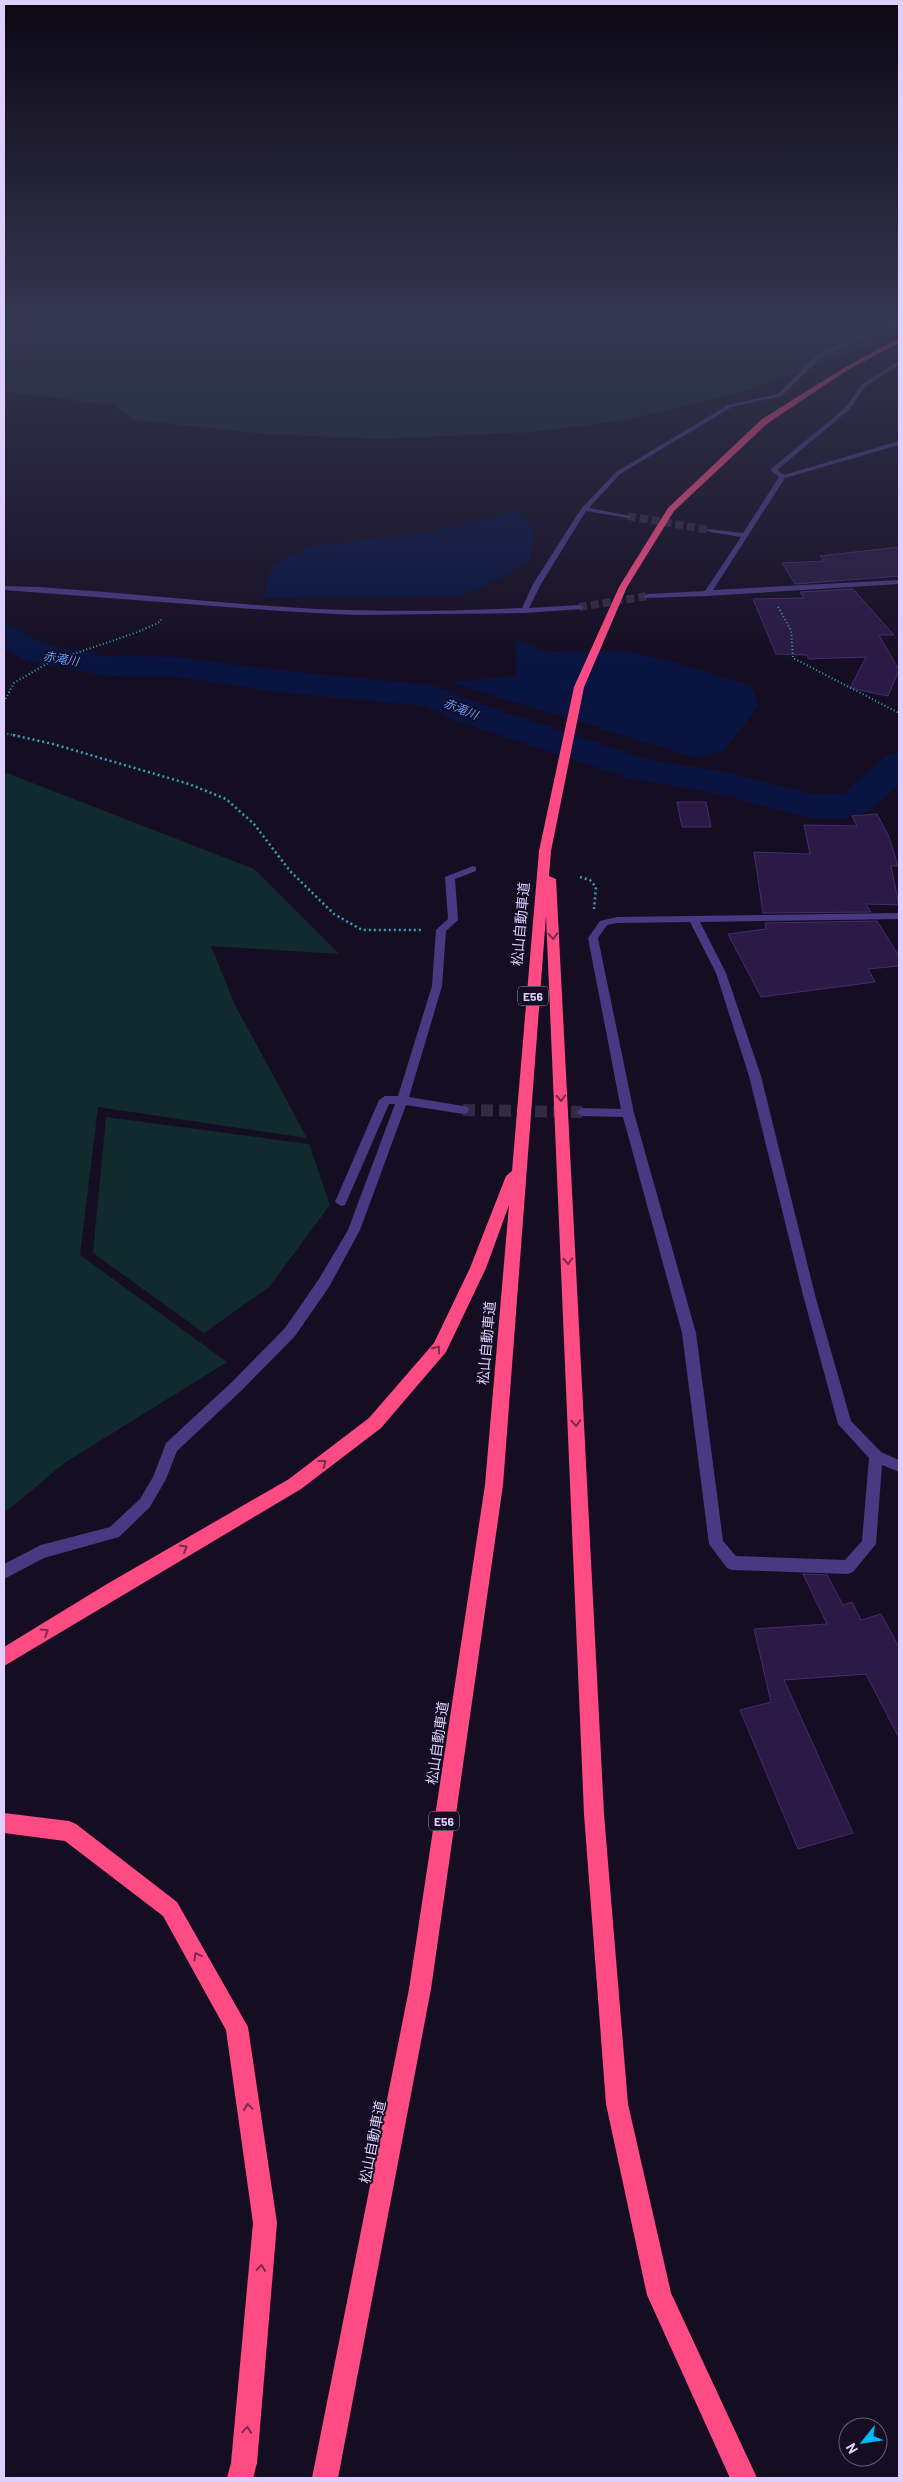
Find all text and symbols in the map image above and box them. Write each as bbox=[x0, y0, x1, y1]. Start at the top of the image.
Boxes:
water label: 赤滝川 bbox=[42, 648, 82, 668]
water label: 赤滝川 bbox=[442, 695, 482, 722]
street label: 松山自動車道 bbox=[508, 881, 532, 967]
one-way arrow bbox=[548, 932, 559, 940]
road number: E56 bbox=[518, 986, 548, 1006]
one-way arrow bbox=[555, 1094, 566, 1102]
one-way arrow bbox=[563, 1257, 574, 1265]
street label: 松山自動車道 bbox=[474, 1300, 498, 1386]
one-way arrow bbox=[431, 1345, 440, 1355]
one-way arrow bbox=[570, 1419, 581, 1427]
one-way arrow bbox=[317, 1460, 326, 1468]
one-way arrow bbox=[179, 1544, 188, 1554]
one-way arrow bbox=[40, 1628, 49, 1638]
street label: 松山自動車道 bbox=[423, 1700, 451, 1786]
road number: E56 bbox=[429, 1812, 459, 1830]
one-way arrow bbox=[193, 1952, 203, 1961]
street label: 松山自動車道 bbox=[356, 2099, 388, 2185]
one-way arrow bbox=[244, 2103, 254, 2111]
one-way arrow bbox=[255, 2264, 266, 2272]
north arrow bbox=[838, 2417, 888, 2467]
one-way arrow bbox=[241, 2426, 252, 2434]
text: N bbox=[842, 2440, 861, 2457]

